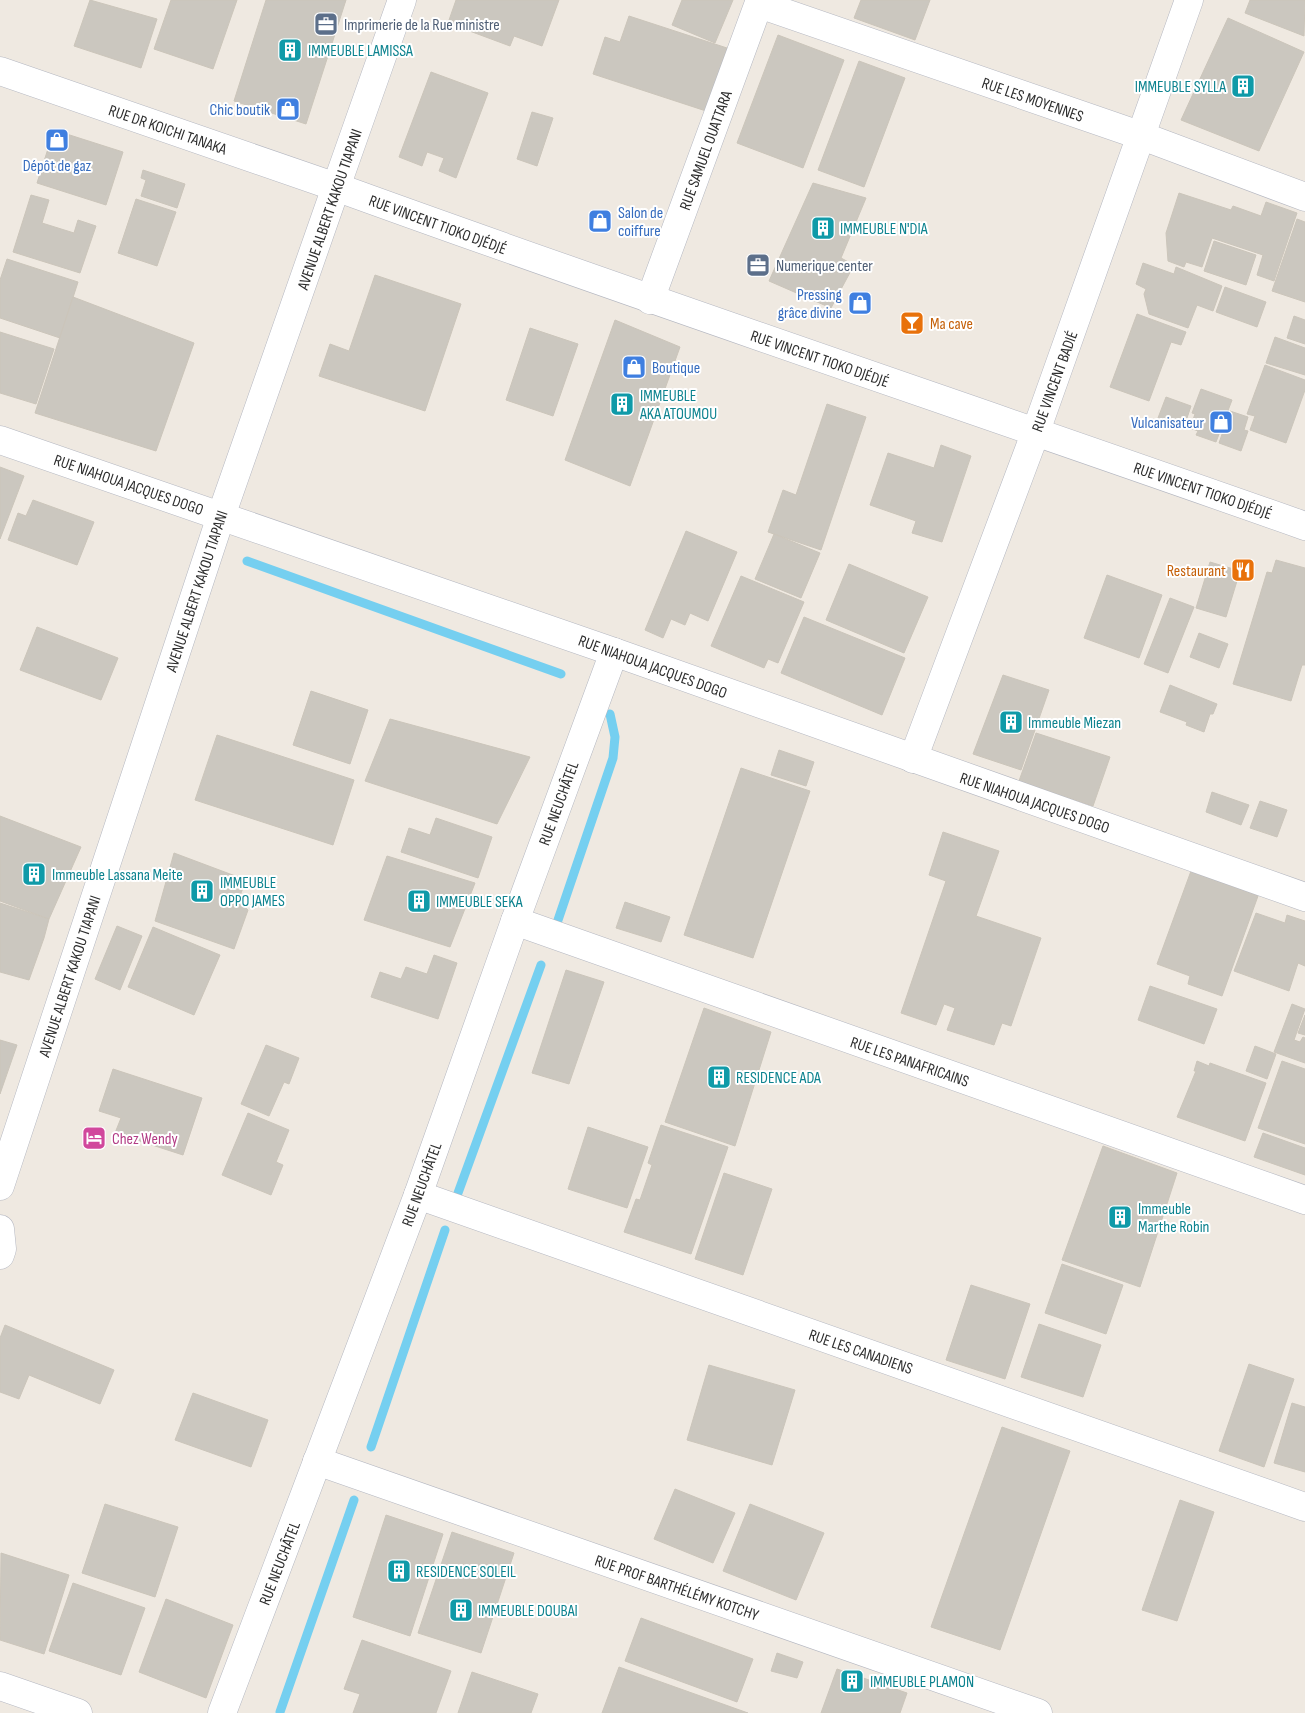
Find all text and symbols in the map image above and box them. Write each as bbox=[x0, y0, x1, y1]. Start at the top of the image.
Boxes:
office icon: Imprimerie de la Rue ministre bbox=[313, 11, 339, 37]
place label: Imprimerie de la Rue ministre bbox=[344, 16, 500, 35]
building icon: IMMEUBLE LAMISSA bbox=[277, 37, 303, 63]
place label: IMMEUBLE LAMISSA bbox=[308, 42, 413, 61]
building icon: IMMEUBLE SYLLA bbox=[1230, 73, 1256, 99]
street label: RUE LES MOYENNES bbox=[979, 74, 1086, 127]
place label: IMMEUBLE SYLLA bbox=[1135, 78, 1226, 97]
street label: RUE SAMUEL OUATTARA bbox=[676, 88, 737, 213]
shop icon: Chic boutik bbox=[275, 96, 301, 122]
street label: RUE DR KOICHI TANAKA bbox=[106, 101, 229, 160]
place label: Chic boutik bbox=[210, 101, 270, 120]
shop icon: Dépôt de gaz bbox=[44, 127, 70, 153]
street label: AVENUE ALBERT KAKOU TIAPANI bbox=[294, 127, 367, 293]
place label: Dépôt de gaz bbox=[23, 157, 92, 176]
street label: RUE VINCENT TIOKO DJÉDJÉ bbox=[366, 192, 509, 259]
place label: Salon de coiffure bbox=[618, 204, 663, 241]
shop icon: Salon de coiffure bbox=[587, 208, 613, 234]
building icon: IMMEUBLE N'DIA bbox=[810, 215, 836, 241]
place label: IMMEUBLE N'DIA bbox=[840, 220, 928, 239]
office icon: Numerique center bbox=[745, 252, 771, 278]
place label: Numerique center bbox=[776, 257, 873, 276]
place label: Pressing grâce divine bbox=[778, 286, 842, 323]
shop icon: Pressing grâce divine bbox=[847, 290, 873, 316]
bar icon: Ma cave bbox=[899, 310, 925, 336]
place label: Ma cave bbox=[930, 315, 973, 334]
street label: RUE VINCENT TIOKO DJÉDJÉ bbox=[748, 327, 891, 392]
street label: RUE VINCENT BADIÉ bbox=[1028, 328, 1082, 435]
shop icon: Boutique bbox=[621, 354, 647, 380]
place label: Boutique bbox=[652, 359, 700, 378]
place label: IMMEUBLE AKA ATOUMOU bbox=[639, 387, 717, 424]
building icon: IMMEUBLE AKA ATOUMOU bbox=[609, 391, 635, 417]
shop icon: Vulcanisateur bbox=[1208, 409, 1234, 435]
place label: Vulcanisateur bbox=[1131, 414, 1204, 433]
street label: RUE NIAHOUA JACQUES DOGO bbox=[51, 451, 206, 520]
street label: RUE VINCENT TIOKO DJÉDJÉ bbox=[1131, 459, 1274, 524]
street label: AVENUE ALBERT KAKOU TIAPANI bbox=[162, 508, 233, 676]
restaurant icon: Restaurant bbox=[1230, 557, 1256, 583]
place label: Restaurant bbox=[1167, 562, 1226, 581]
street label: RUE NIAHOUA JACQUES DOGO bbox=[576, 632, 730, 703]
building icon: Immeuble Miezan bbox=[998, 709, 1024, 735]
place label: Immeuble Miezan bbox=[1028, 714, 1121, 733]
street label: RUE NEUCHÂTEL bbox=[535, 759, 583, 848]
street label: RUE NIAHOUA JACQUES DOGO bbox=[957, 769, 1112, 838]
building icon: Immeuble Lassana Meite bbox=[21, 861, 47, 887]
place label: Immeuble Lassana Meite bbox=[52, 866, 183, 885]
place label: IMMEUBLE OPPO JAMES bbox=[220, 874, 285, 911]
building icon: IMMEUBLE OPPO JAMES bbox=[189, 878, 215, 904]
building icon: IMMEUBLE SEKA bbox=[406, 888, 432, 914]
street label: AVENUE ALBERT KAKOU TIAPANI bbox=[35, 893, 106, 1061]
place label: IMMEUBLE SEKA bbox=[436, 893, 523, 912]
street label: RUE LES PANAFRICAINS bbox=[848, 1033, 972, 1092]
building icon: RESIDENCE ADA bbox=[706, 1064, 732, 1090]
place label: RESIDENCE ADA bbox=[736, 1069, 821, 1088]
hotel icon: Chez Wendy bbox=[81, 1125, 107, 1151]
place label: Chez Wendy bbox=[112, 1130, 178, 1149]
street label: RUE NEUCHÂTEL bbox=[398, 1140, 446, 1229]
place label: Immeuble Marthe Robin bbox=[1138, 1200, 1209, 1237]
building icon: Immeuble Marthe Robin bbox=[1107, 1204, 1133, 1230]
street label: RUE LES CANADIENS bbox=[806, 1326, 915, 1379]
street label: RUE NEUCHÂTEL bbox=[256, 1519, 305, 1608]
street label: RUE PROF BARTHÉLÉMY KOTCHY bbox=[592, 1551, 761, 1626]
building icon: RESIDENCE SOLEIL bbox=[386, 1558, 412, 1584]
place label: RESIDENCE SOLEIL bbox=[416, 1563, 516, 1582]
building icon: IMMEUBLE DOUBAI bbox=[448, 1597, 474, 1623]
place label: IMMEUBLE DOUBAI bbox=[478, 1602, 578, 1621]
building icon: IMMEUBLE PLAMON bbox=[839, 1668, 865, 1694]
place label: IMMEUBLE PLAMON bbox=[870, 1673, 974, 1692]

